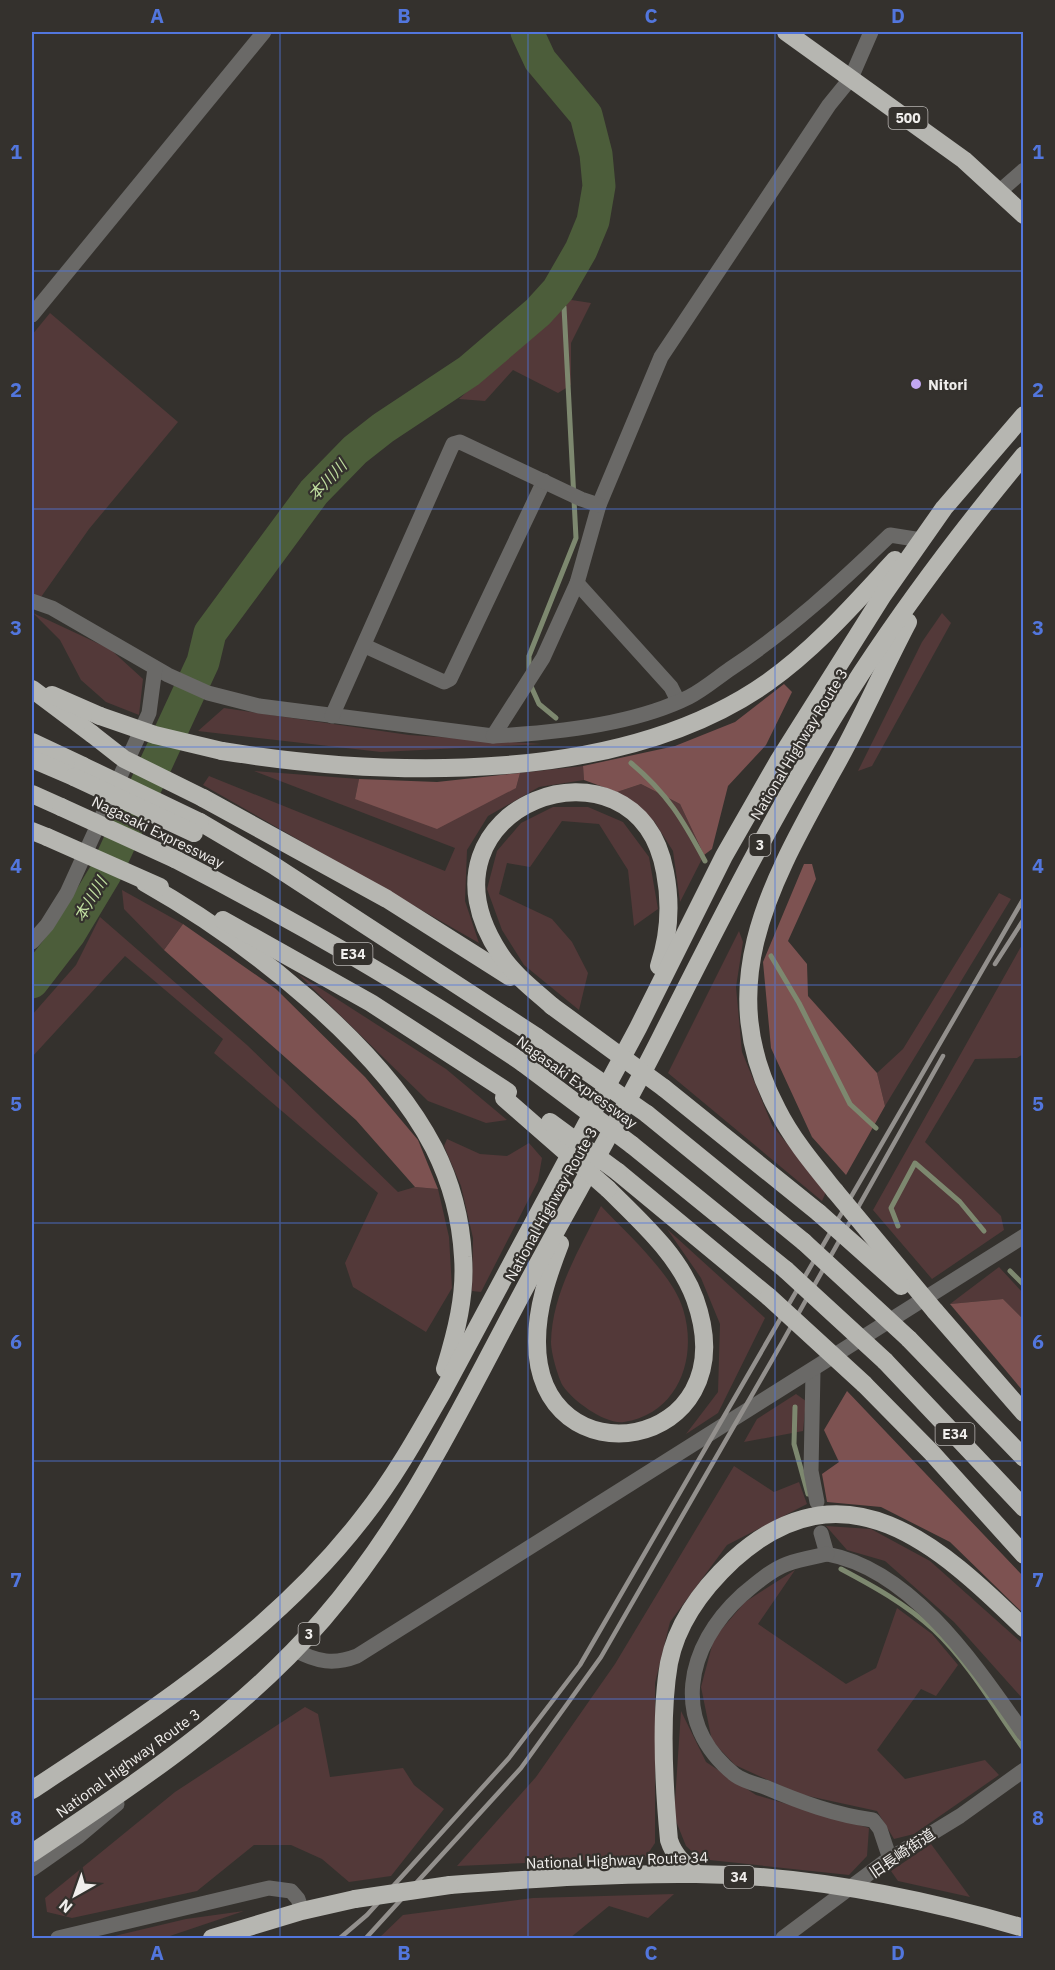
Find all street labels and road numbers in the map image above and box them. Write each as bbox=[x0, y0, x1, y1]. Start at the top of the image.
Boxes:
road number: 500 bbox=[888, 107, 928, 129]
street label: National Highway Route 3 bbox=[746, 665, 852, 823]
street label: Nagasaki Expressway bbox=[89, 792, 228, 873]
road number: 3 bbox=[750, 834, 771, 856]
road number: E34 bbox=[334, 943, 372, 965]
street label: Nagasaki Expressway bbox=[513, 1032, 642, 1133]
street label: National Highway Route 3 bbox=[501, 1124, 601, 1284]
road number: E34 bbox=[936, 1423, 974, 1445]
road number: 3 bbox=[298, 1623, 320, 1645]
street label: National Highway Route 3 bbox=[52, 1704, 204, 1822]
street label: 旧長崎街道 bbox=[866, 1824, 938, 1882]
street label: National Highway Route 34 bbox=[525, 1847, 709, 1873]
road number: 34 bbox=[724, 1866, 754, 1888]

